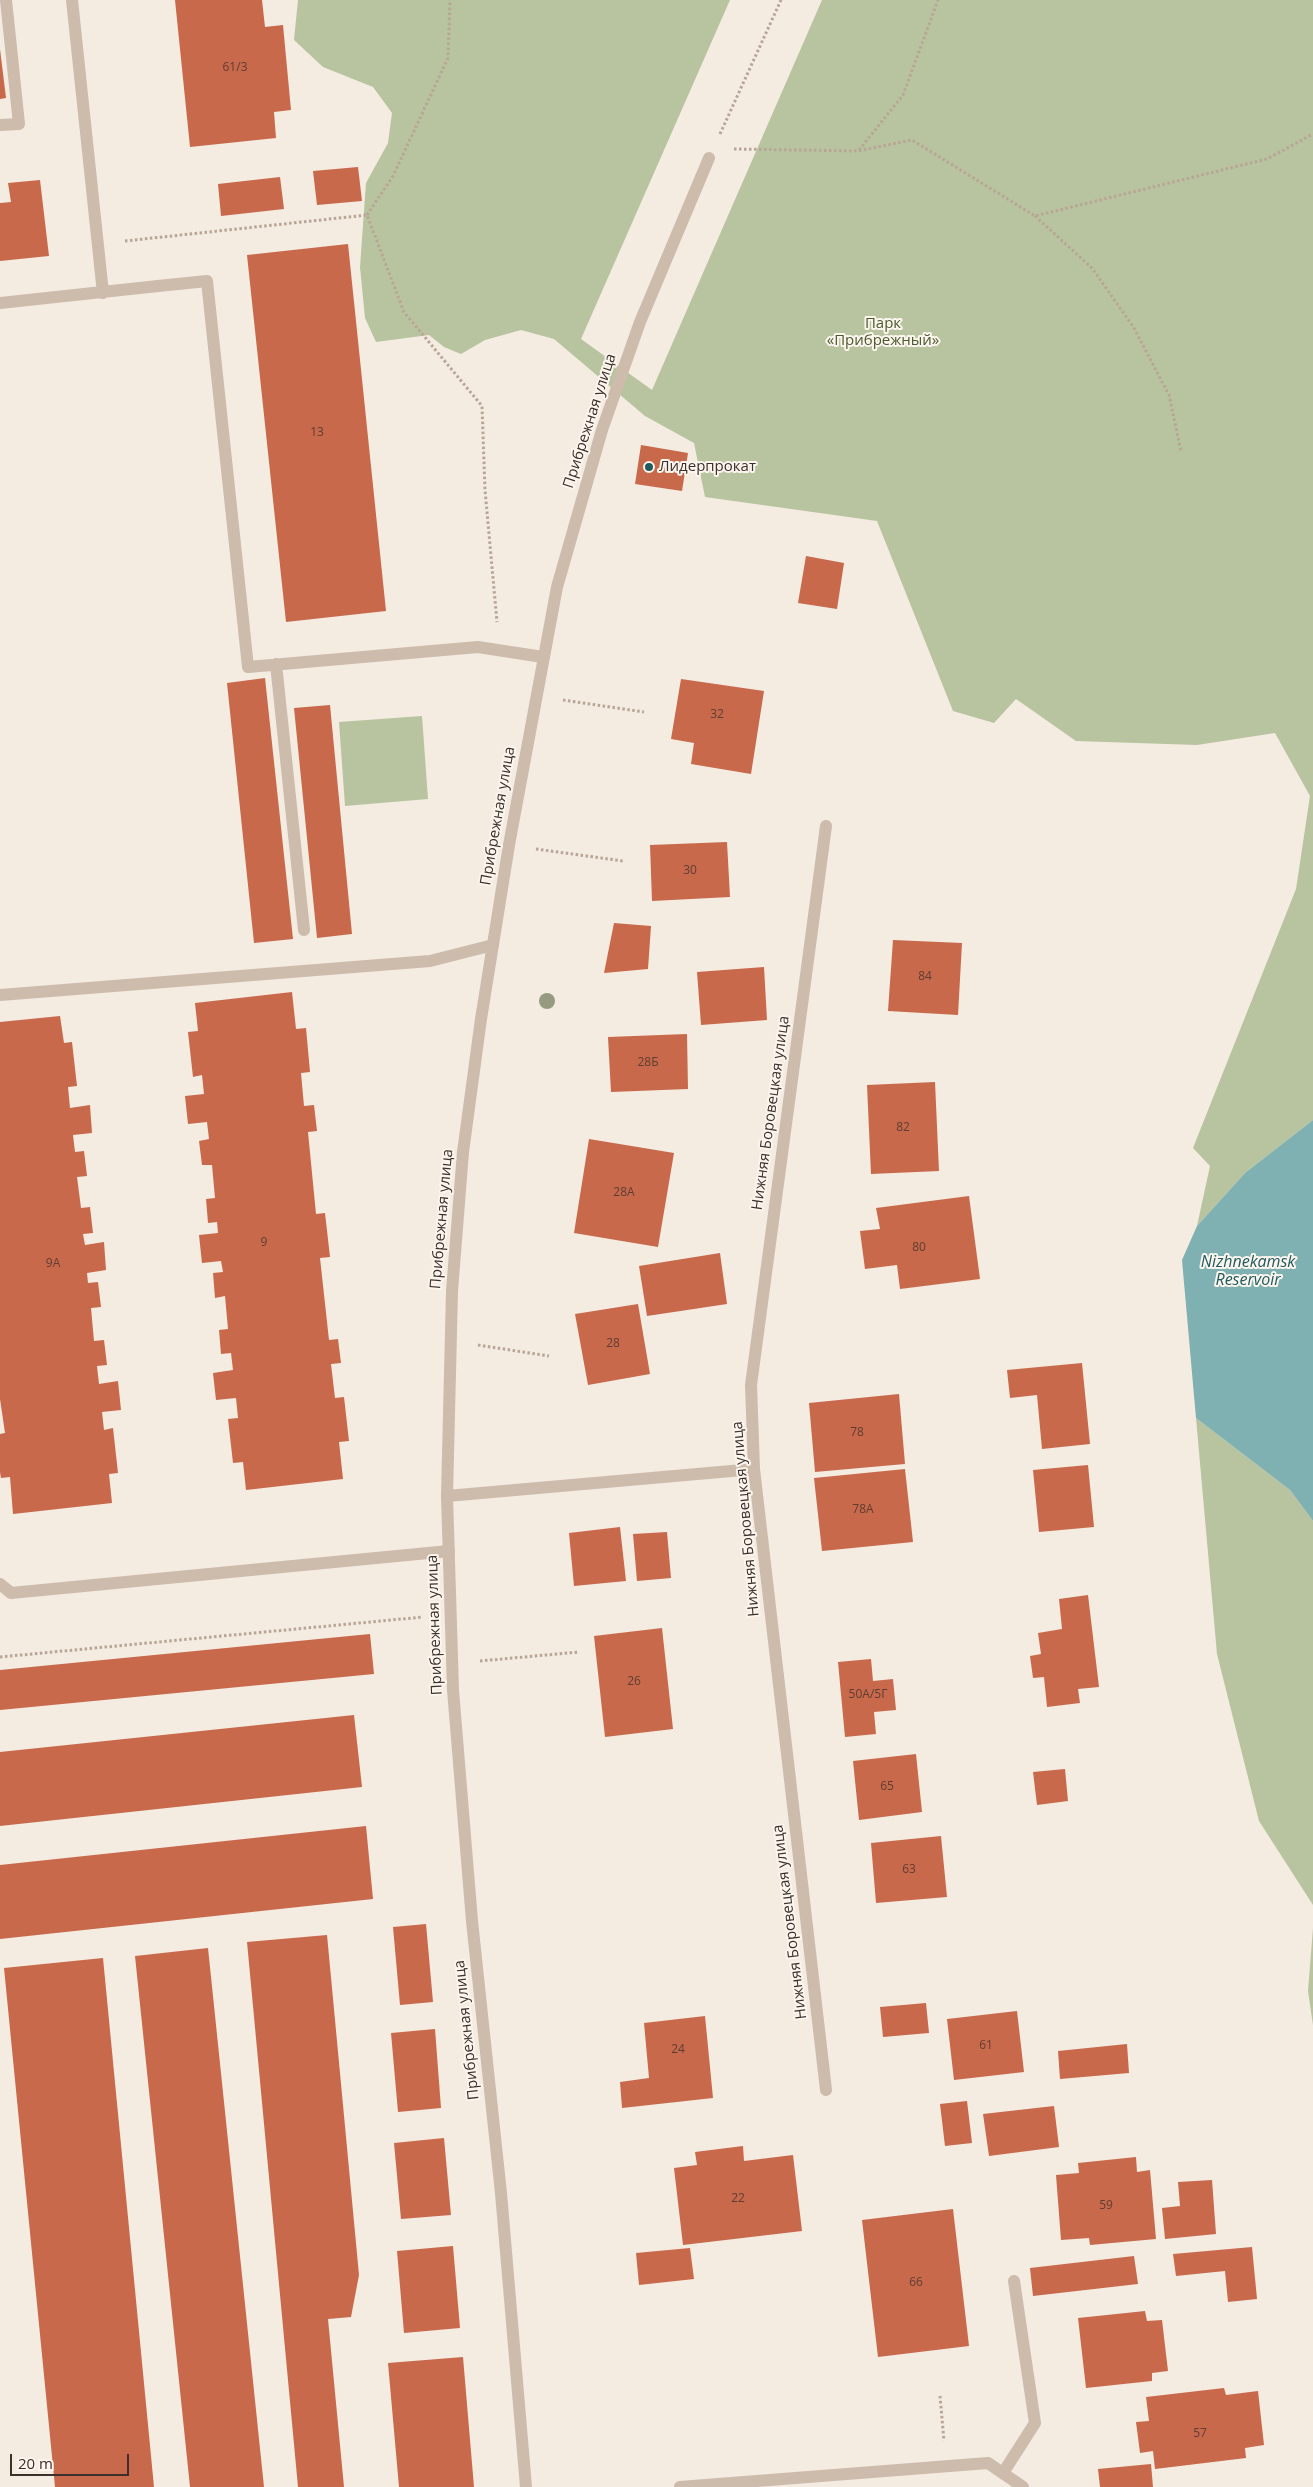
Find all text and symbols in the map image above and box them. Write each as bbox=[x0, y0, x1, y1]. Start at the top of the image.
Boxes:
house number: 61/3 bbox=[223, 61, 247, 75]
park label: Парк «Прибрежный» bbox=[827, 315, 939, 350]
street label: Прибрежная улица bbox=[560, 351, 620, 491]
house number: 13 bbox=[310, 426, 324, 440]
place label: Лидерпрокат bbox=[659, 458, 756, 476]
marker: Лидерпрокат bbox=[643, 461, 655, 473]
house number: 32 bbox=[710, 708, 724, 722]
street label: Прибрежная улица bbox=[477, 745, 519, 887]
house number: 30 bbox=[683, 864, 697, 878]
house number: 84 bbox=[918, 970, 932, 984]
street label: Нижняя Боровецкая улица bbox=[748, 1015, 794, 1211]
house number: 28Б bbox=[637, 1056, 659, 1070]
house number: 82 bbox=[896, 1121, 910, 1135]
street label: Прибрежная улица bbox=[427, 1148, 457, 1290]
house number: 28А bbox=[613, 1186, 635, 1200]
house number: 9 bbox=[261, 1236, 267, 1250]
house number: 80 bbox=[912, 1241, 926, 1255]
water label: Nizhnekamsk Reservoir bbox=[1201, 1252, 1295, 1290]
house number: 9А bbox=[46, 1257, 60, 1271]
house number: 28 bbox=[606, 1337, 620, 1351]
street label: Нижняя Боровецкая улица bbox=[728, 1421, 764, 1617]
house number: 78 bbox=[850, 1426, 864, 1440]
house number: 78А bbox=[852, 1503, 874, 1517]
street label: Прибрежная улица bbox=[424, 1554, 446, 1696]
house number: 26 bbox=[627, 1675, 641, 1689]
house number: 50А/5Г bbox=[849, 1688, 887, 1702]
house number: 65 bbox=[880, 1780, 894, 1794]
street label: Нижняя Боровецкая улица bbox=[769, 1824, 811, 2020]
house number: 63 bbox=[902, 1863, 916, 1877]
street label: Прибрежная улица bbox=[451, 1959, 483, 2101]
house number: 61 bbox=[979, 2039, 993, 2053]
house number: 24 bbox=[671, 2043, 685, 2057]
house number: 22 bbox=[731, 2192, 745, 2206]
house number: 59 bbox=[1099, 2199, 1113, 2213]
house number: 66 bbox=[909, 2276, 923, 2290]
house number: 57 bbox=[1193, 2427, 1207, 2441]
scale bar bbox=[12, 2444, 131, 2476]
text: 20 m bbox=[18, 2453, 53, 2473]

